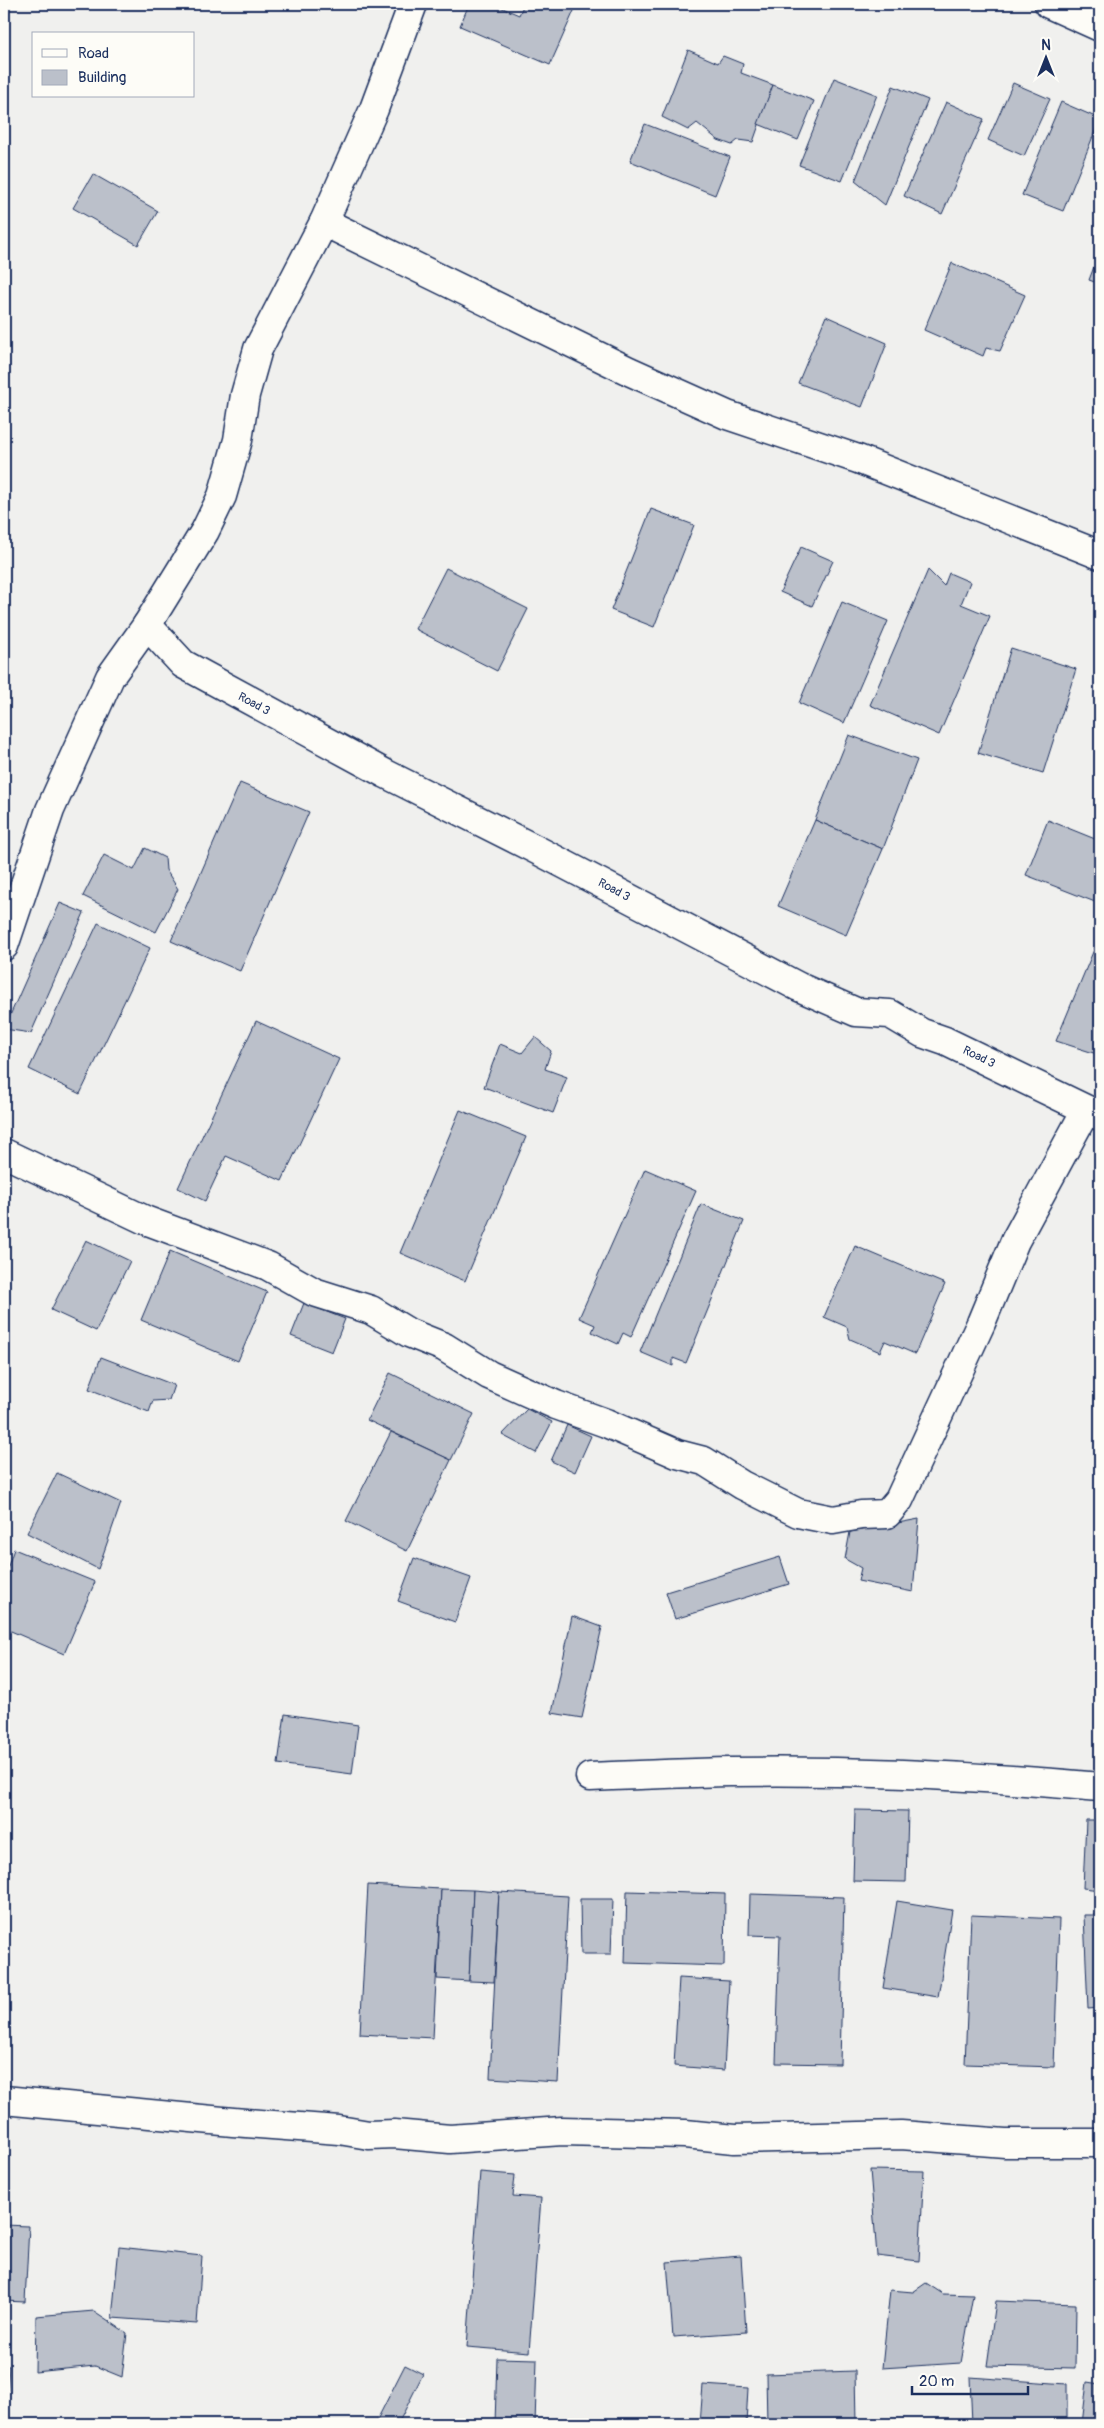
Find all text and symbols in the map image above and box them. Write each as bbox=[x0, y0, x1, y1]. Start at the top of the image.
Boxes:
legend bbox=[32, 32, 195, 98]
north arrow bbox=[1022, 32, 1072, 82]
text: N bbox=[1041, 37, 1051, 54]
text: Road bbox=[78, 44, 109, 63]
text: Building bbox=[78, 68, 126, 87]
street label: Road 3 bbox=[235, 689, 273, 719]
street label: Road 3 bbox=[595, 875, 633, 905]
street label: Road 3 bbox=[960, 1043, 998, 1071]
scale bar bbox=[912, 2363, 1028, 2395]
text: 20 m bbox=[919, 2372, 954, 2391]

